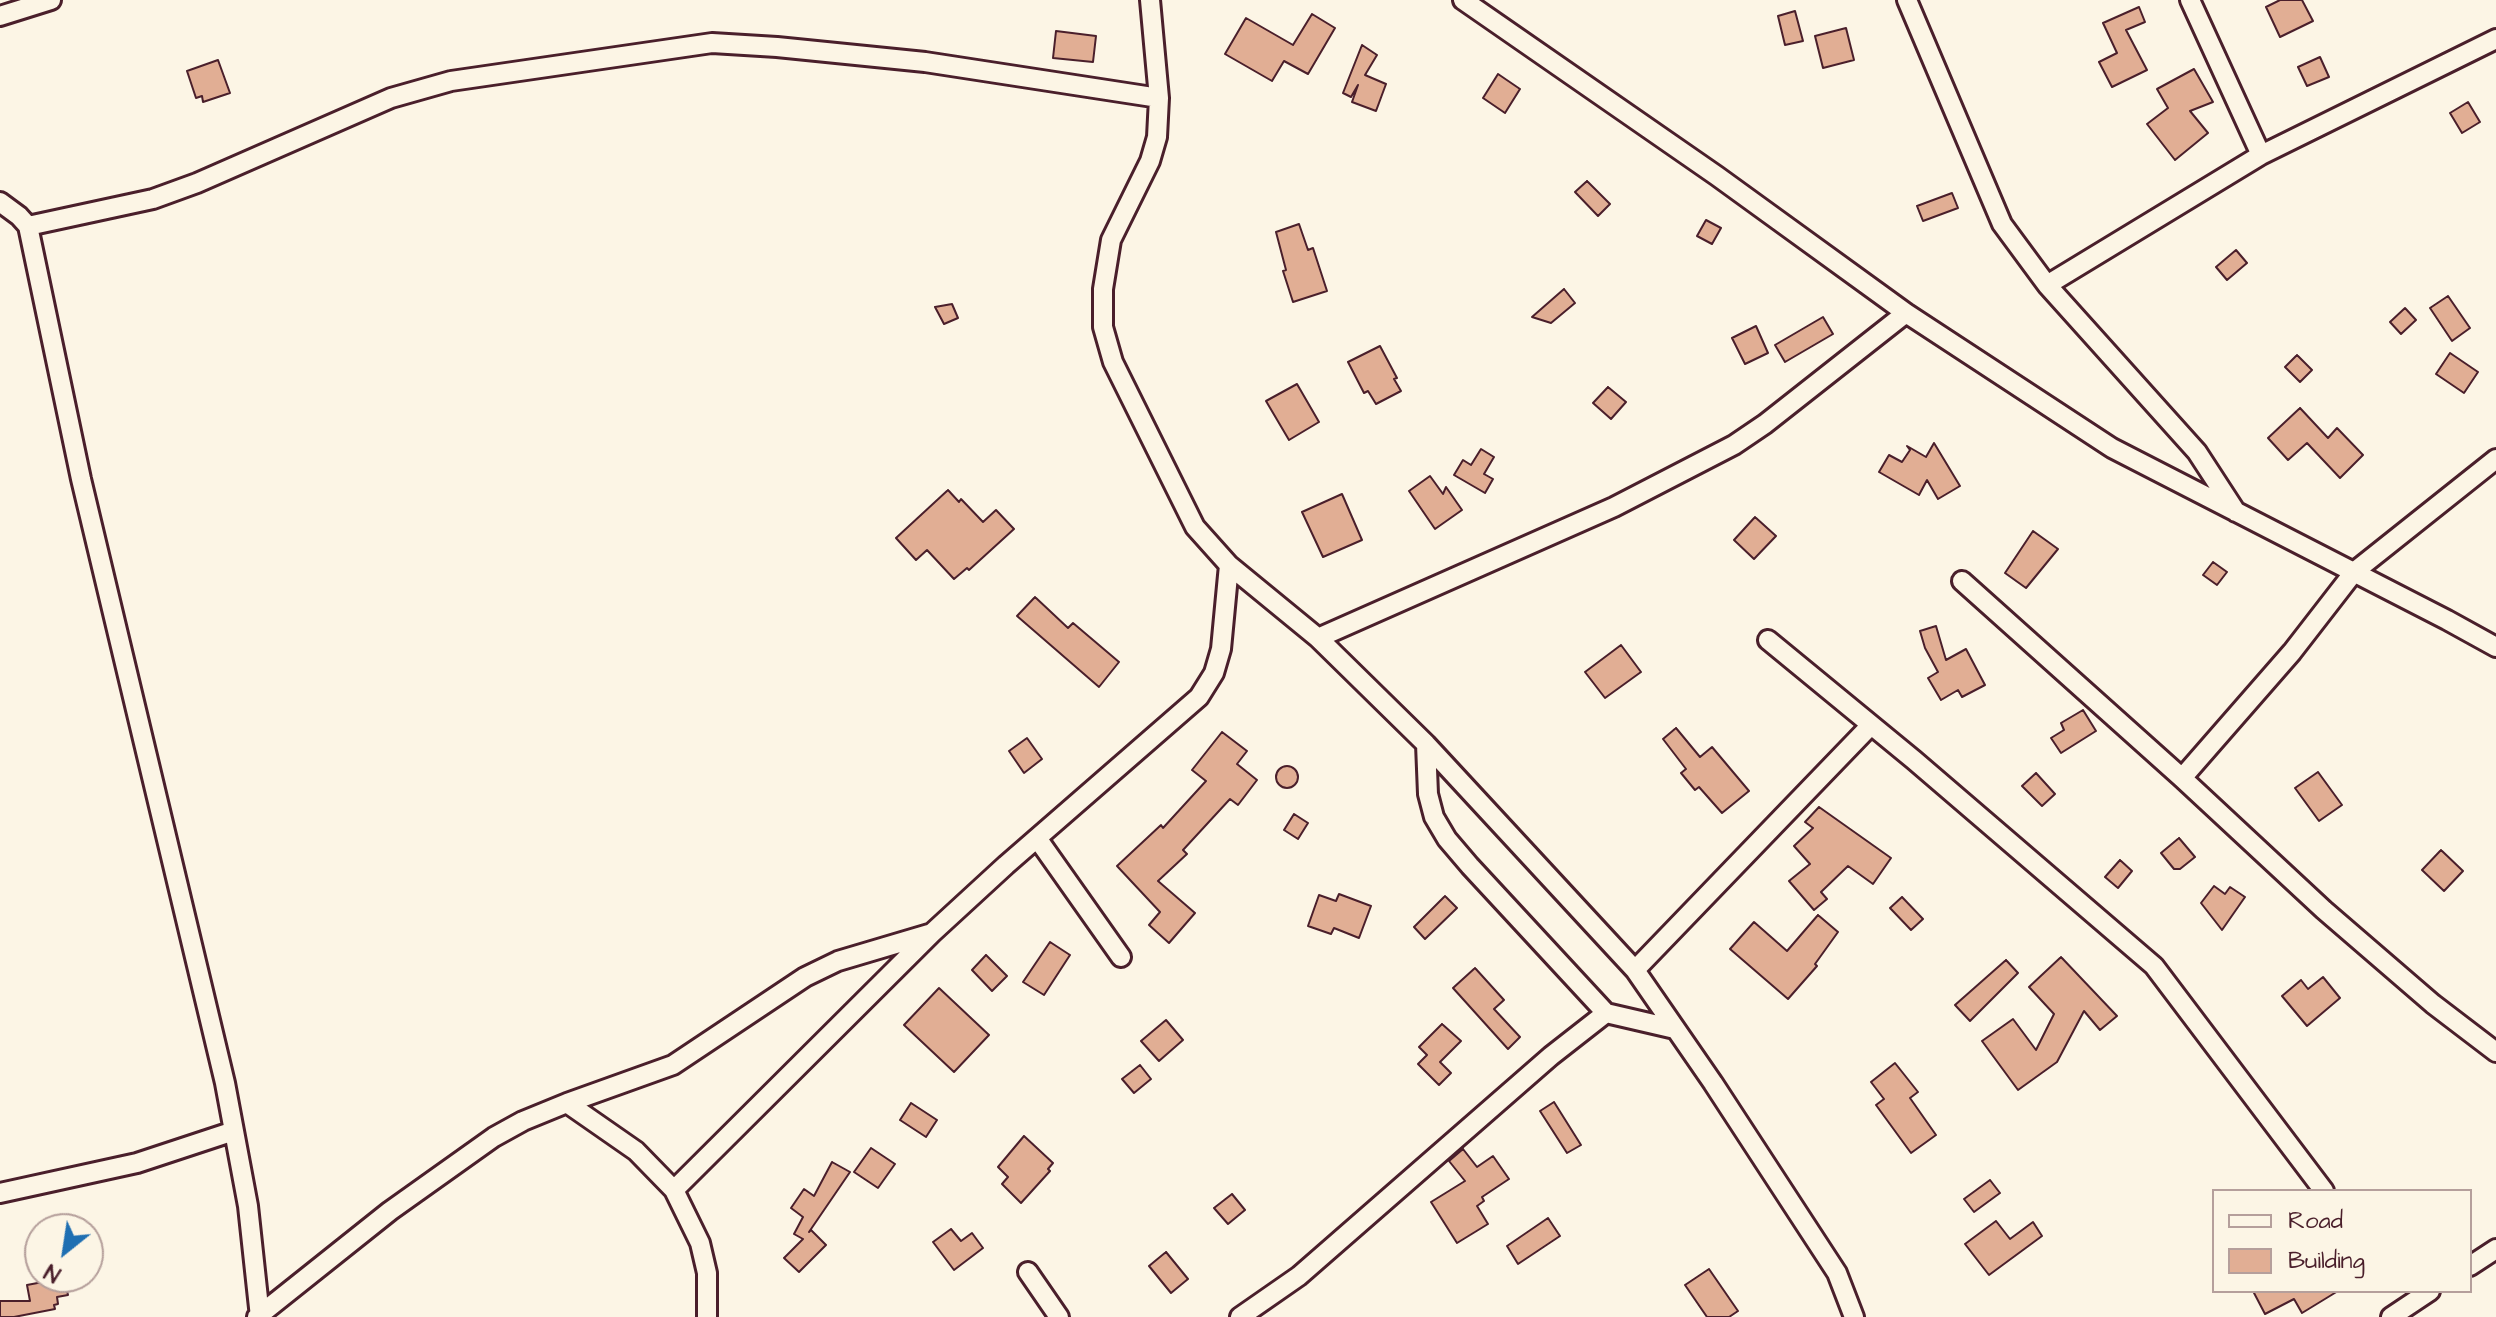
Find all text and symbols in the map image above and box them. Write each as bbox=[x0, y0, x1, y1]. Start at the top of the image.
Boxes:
legend bbox=[2212, 1189, 2472, 1293]
text: Road bbox=[2288, 1204, 2343, 1238]
north arrow bbox=[24, 1213, 104, 1293]
text: Building bbox=[2288, 1244, 2365, 1278]
text: N bbox=[39, 1256, 66, 1289]

